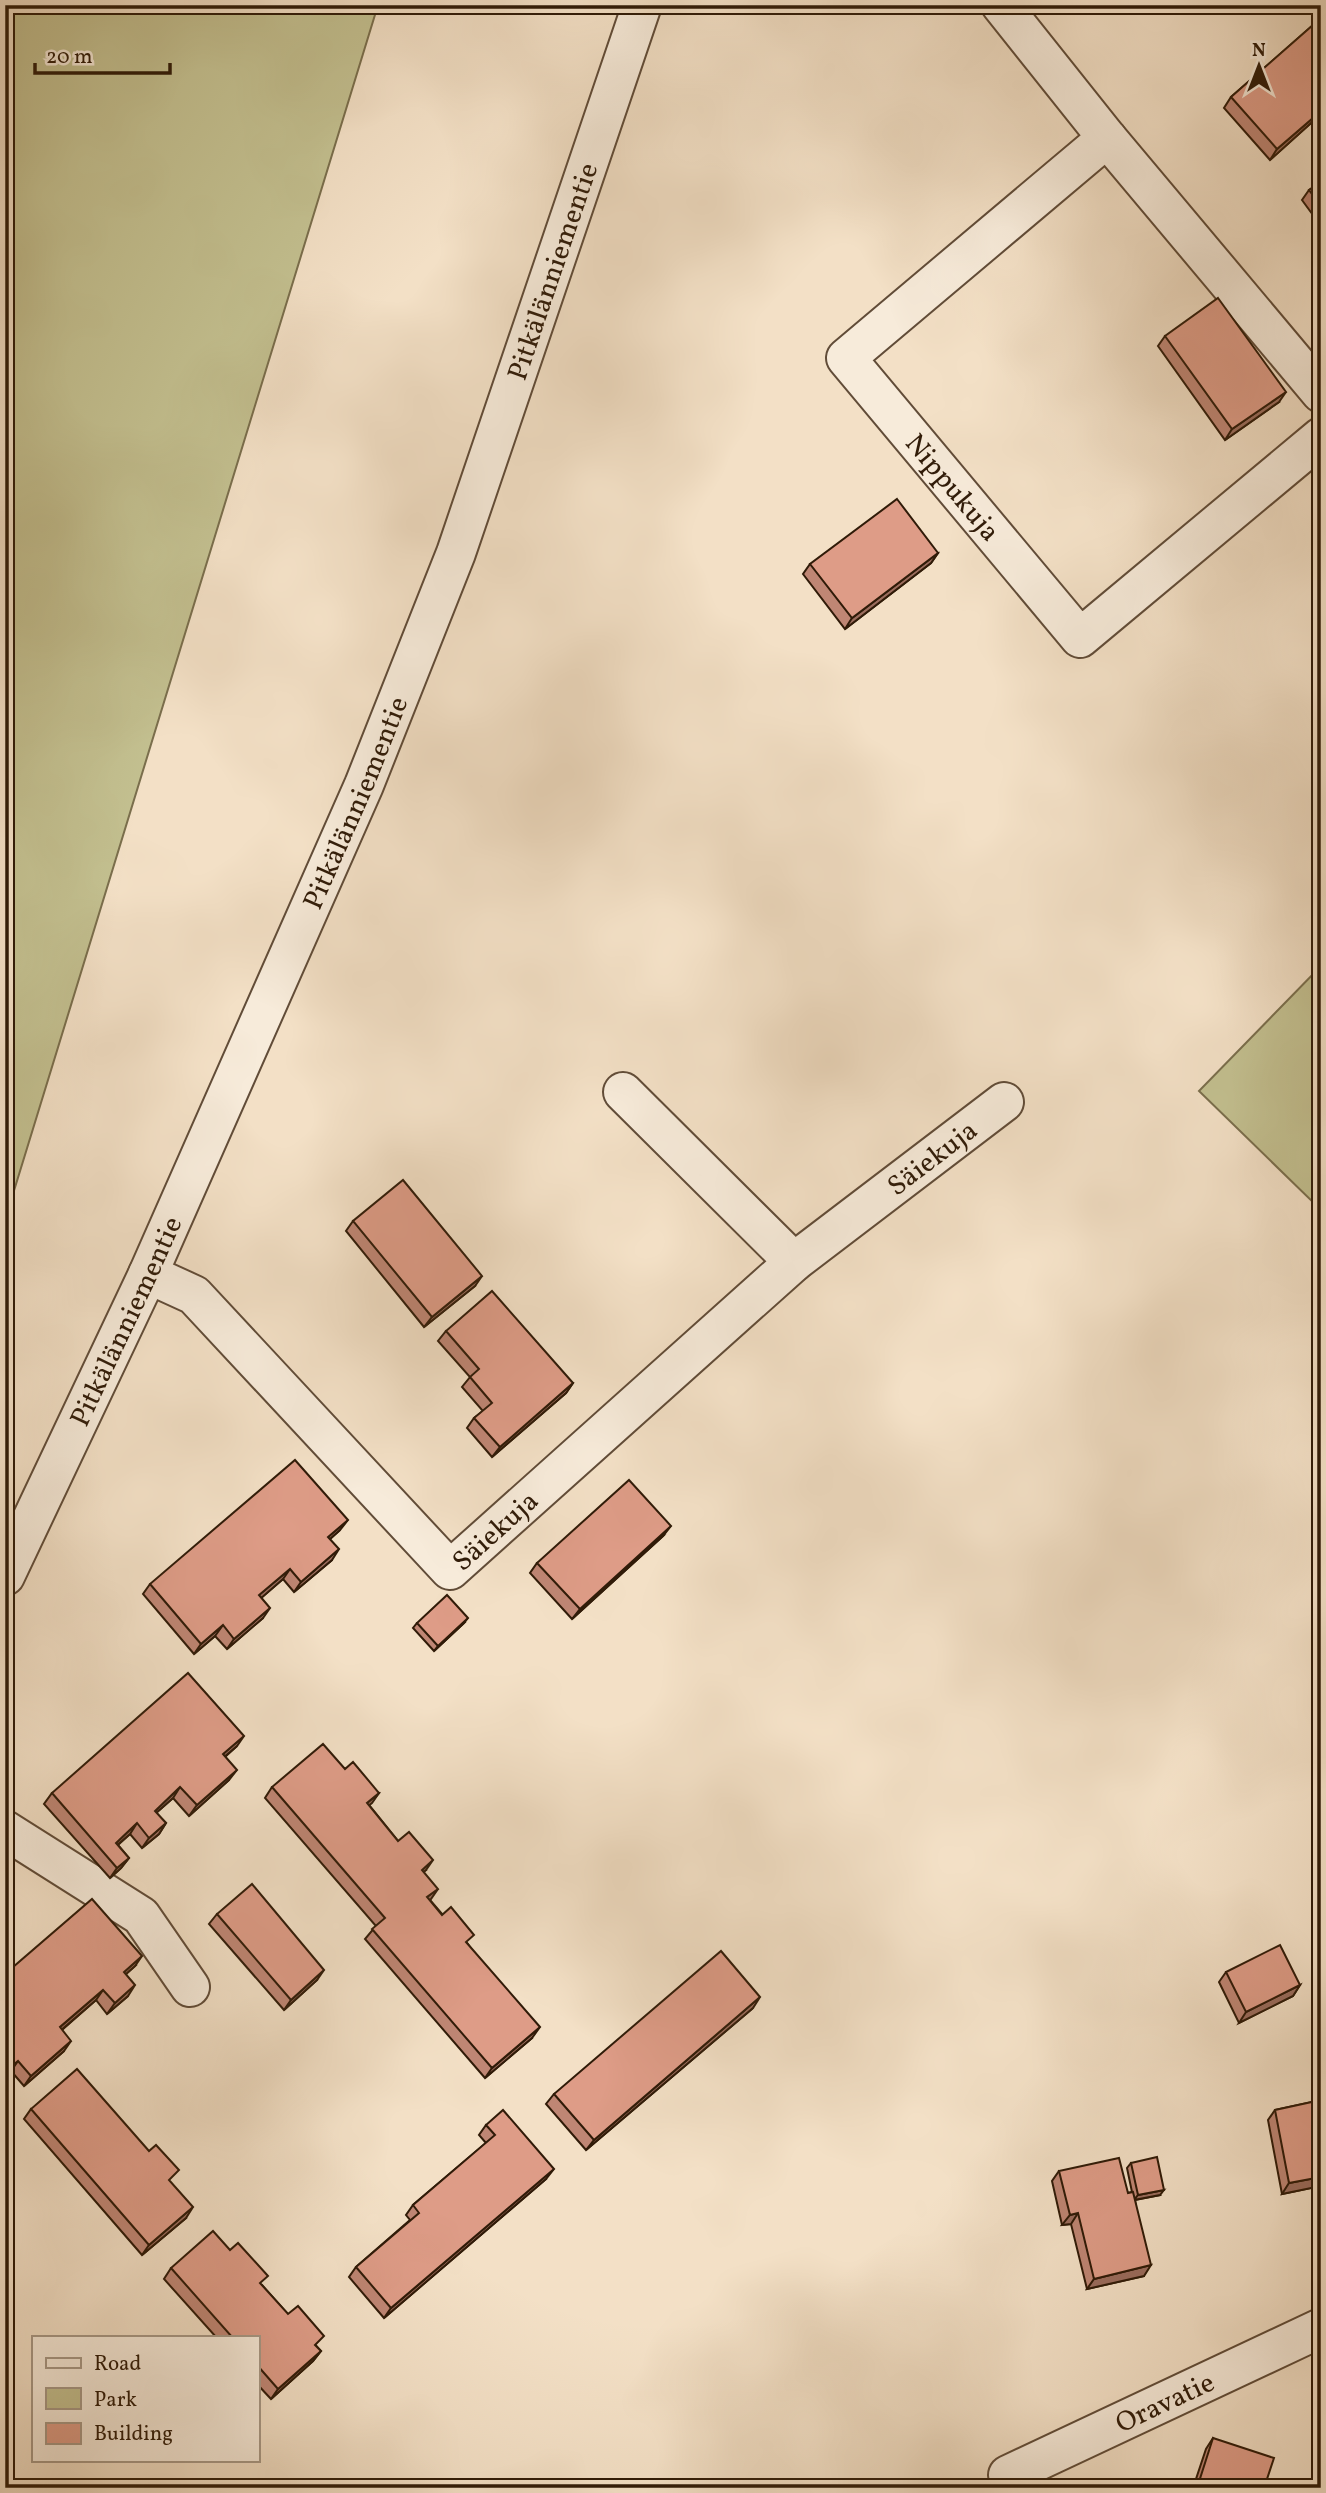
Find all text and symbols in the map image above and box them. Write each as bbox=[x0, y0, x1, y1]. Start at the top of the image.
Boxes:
scale bar bbox=[35, 32, 170, 76]
north arrow bbox=[1224, 32, 1294, 102]
text: N bbox=[1252, 38, 1266, 64]
text: 20 m bbox=[46, 43, 92, 72]
street label: Pitkälänniementie bbox=[499, 158, 609, 386]
street label: Nippukuja bbox=[895, 426, 1008, 551]
street label: Pitkälänniementie bbox=[295, 691, 419, 916]
street label: Säiekuja bbox=[880, 1112, 986, 1206]
street label: Pitkälänniementie bbox=[62, 1211, 193, 1433]
street label: Säiekuja bbox=[444, 1483, 548, 1581]
legend bbox=[32, 2336, 259, 2462]
text: Road bbox=[94, 2350, 141, 2379]
street label: Oravatie bbox=[1109, 2364, 1221, 2444]
text: Park bbox=[94, 2386, 137, 2415]
text: Building bbox=[94, 2420, 173, 2449]

